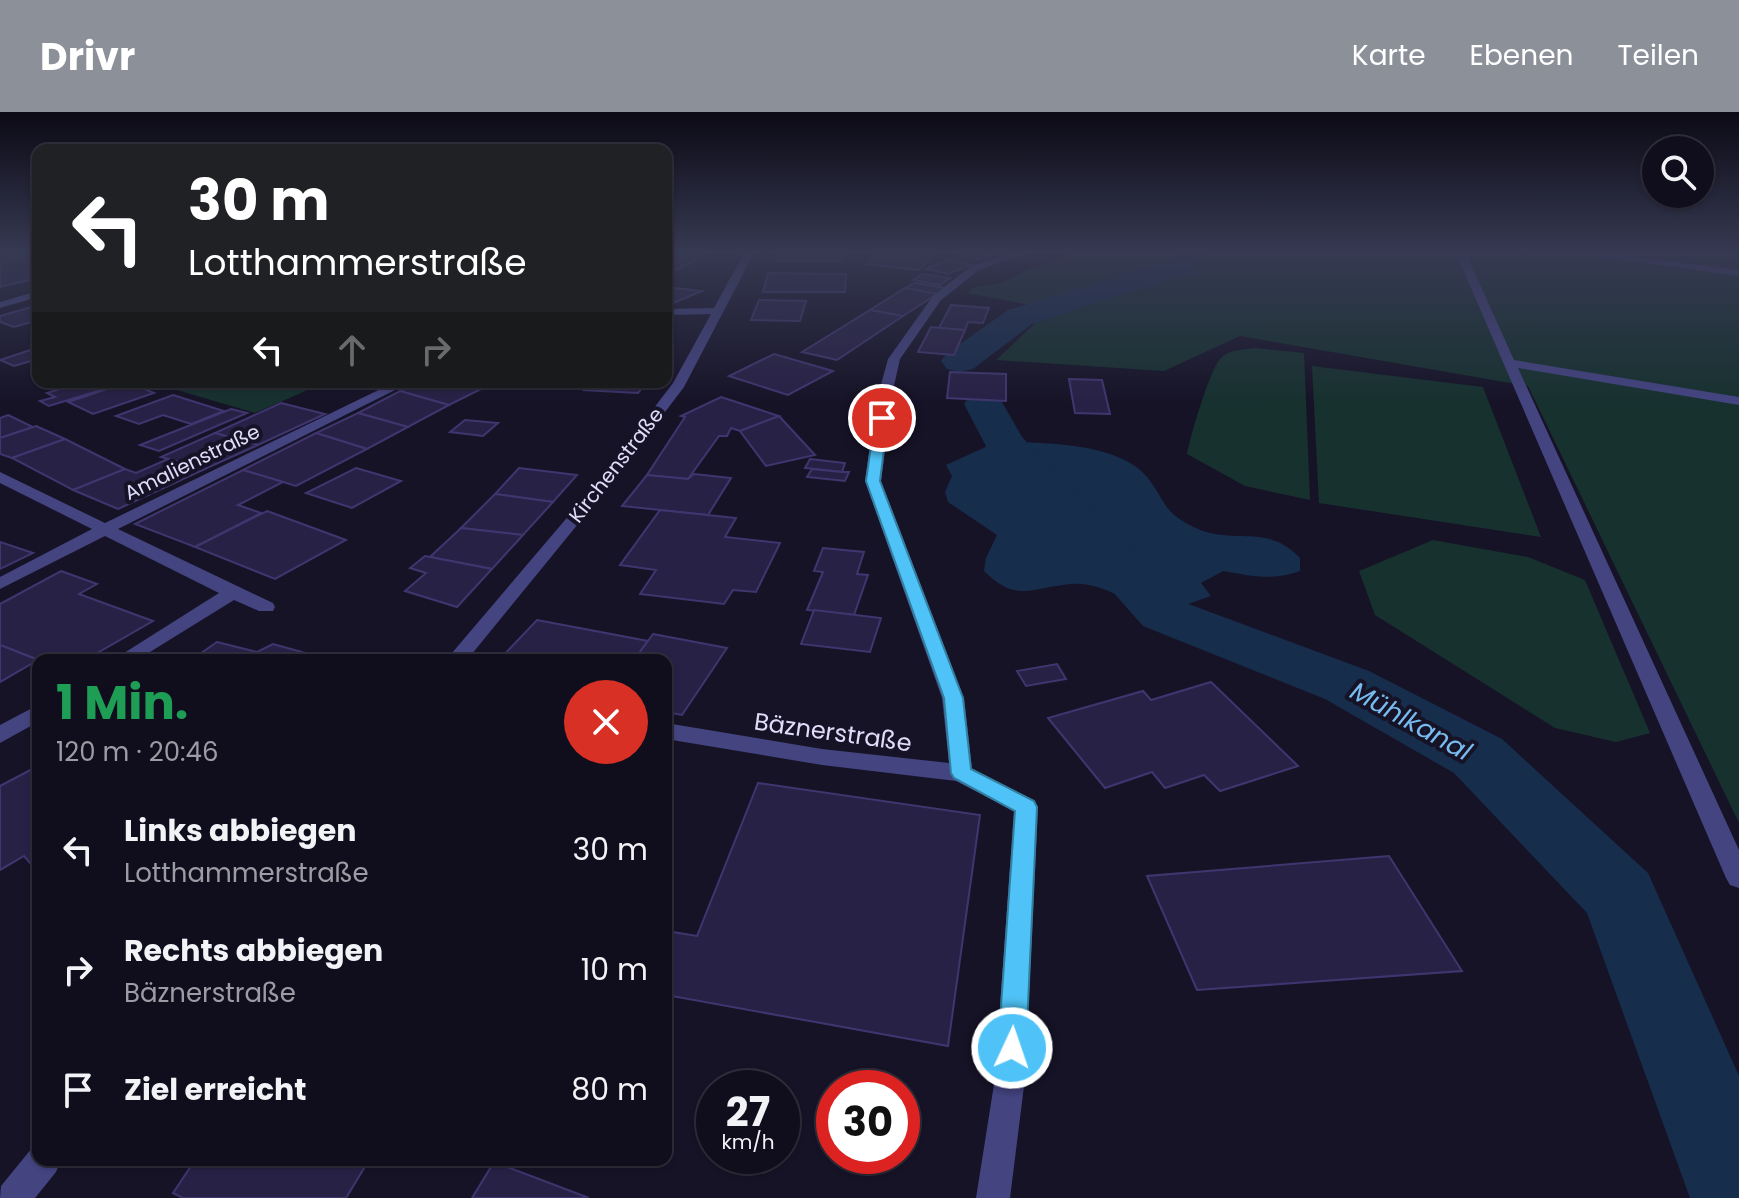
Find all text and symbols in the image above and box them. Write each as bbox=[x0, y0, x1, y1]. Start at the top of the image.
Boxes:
text: Drivr bbox=[40, 30, 135, 83]
text: Karte bbox=[1352, 36, 1426, 75]
text: Ebenen bbox=[1470, 36, 1573, 75]
text: Teilen bbox=[1617, 36, 1699, 75]
map controls bbox=[1642, 136, 1714, 208]
button: search bbox=[1642, 136, 1714, 208]
text: 30 m bbox=[188, 161, 330, 240]
icon: left bbox=[56, 176, 160, 280]
text: Lotthammerstraße bbox=[188, 237, 527, 288]
icon: left bbox=[246, 328, 290, 372]
icon: ahead bbox=[330, 328, 374, 372]
icon: right bbox=[414, 328, 458, 372]
pin bbox=[848, 384, 916, 452]
icon: arrive bbox=[860, 396, 904, 440]
street label: Kirchenstraße bbox=[562, 402, 670, 528]
street label: Amalienstraße bbox=[120, 417, 264, 507]
text: 1 Min. bbox=[56, 669, 188, 736]
water label: Mühlkanal bbox=[1344, 673, 1479, 769]
button: close bbox=[564, 680, 648, 764]
street label: Bäznerstraße bbox=[752, 705, 914, 759]
text: 120 m · 20:46 bbox=[56, 734, 218, 770]
text: Links abbiegen bbox=[124, 809, 357, 852]
icon: left bbox=[56, 828, 100, 872]
text: 30 m bbox=[573, 828, 648, 871]
text: Lotthammerstraße bbox=[124, 855, 369, 891]
text: Rechts abbiegen bbox=[124, 929, 383, 972]
icon: right bbox=[56, 948, 100, 992]
text: 10 m bbox=[581, 948, 648, 991]
text: Bäznerstraße bbox=[124, 975, 296, 1011]
position arrow bbox=[970, 1006, 1054, 1090]
icon: arrive bbox=[56, 1068, 100, 1112]
text: Ziel erreicht bbox=[124, 1068, 306, 1111]
text: 80 m bbox=[571, 1068, 648, 1111]
speed limit sign: 30 bbox=[816, 1070, 920, 1174]
text: 27 bbox=[726, 1084, 770, 1140]
text: km/h bbox=[721, 1128, 775, 1156]

